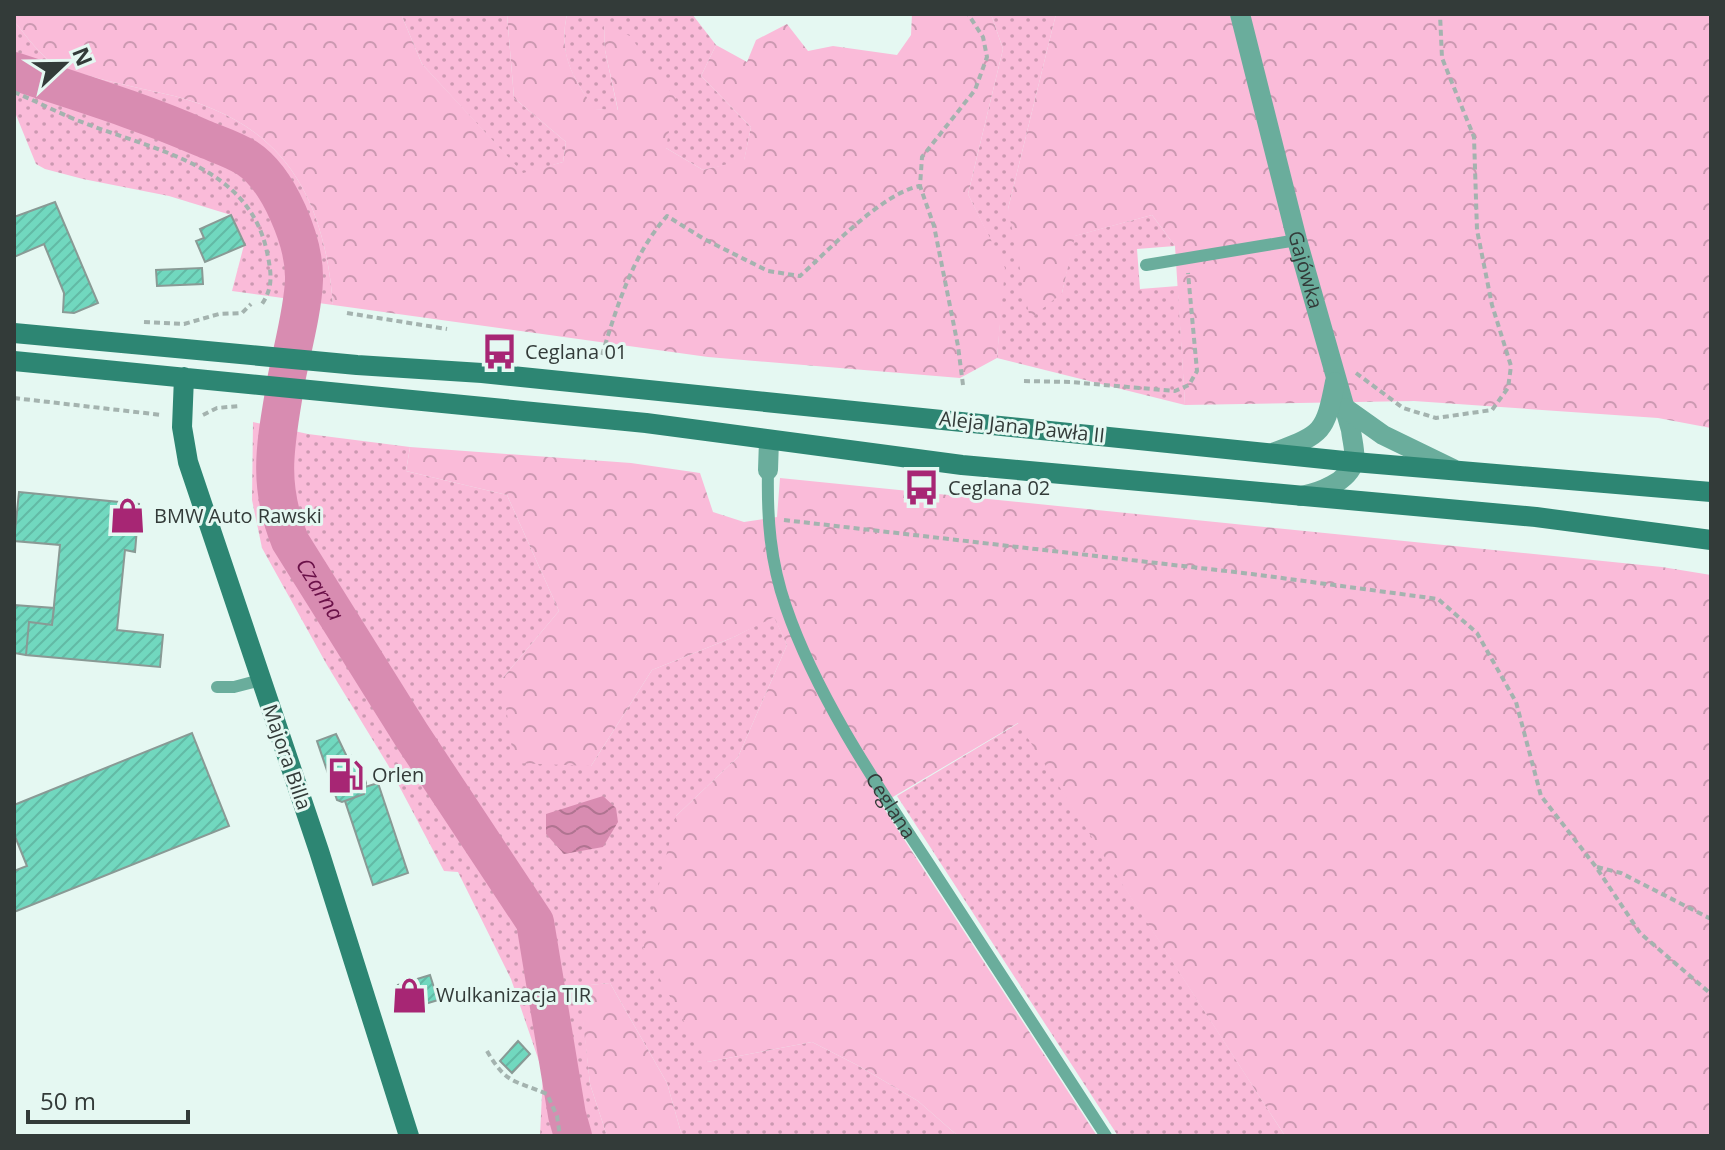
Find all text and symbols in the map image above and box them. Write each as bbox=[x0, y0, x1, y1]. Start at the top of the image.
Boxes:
north arrow bbox=[24, 24, 104, 104]
text: N bbox=[66, 42, 101, 70]
street label: Gajówka bbox=[1282, 228, 1330, 312]
bus stop icon: Ceglana 01 bbox=[480, 333, 518, 371]
place label: Ceglana 01 bbox=[525, 338, 627, 365]
street label: Aleja Jana Pawła II bbox=[938, 404, 1106, 449]
bus stop icon: Ceglana 02 bbox=[903, 469, 941, 507]
place label: Ceglana 02 bbox=[948, 474, 1050, 501]
shop icon: BMW Auto Rawski bbox=[109, 497, 147, 535]
place label: BMW Auto Rawski bbox=[154, 502, 322, 529]
water label: Czarna bbox=[290, 551, 352, 626]
street label: Majora Billa bbox=[257, 701, 318, 813]
fuel station icon: Orlen bbox=[327, 756, 365, 794]
place label: Orlen bbox=[372, 761, 424, 788]
street label: Ceglana bbox=[860, 767, 923, 844]
shop icon: Wulkanizacja TIR bbox=[391, 976, 429, 1014]
place label: Wulkanizacja TIR bbox=[436, 981, 592, 1008]
scale bar bbox=[28, 1074, 188, 1124]
text: 50 m bbox=[40, 1084, 96, 1117]

